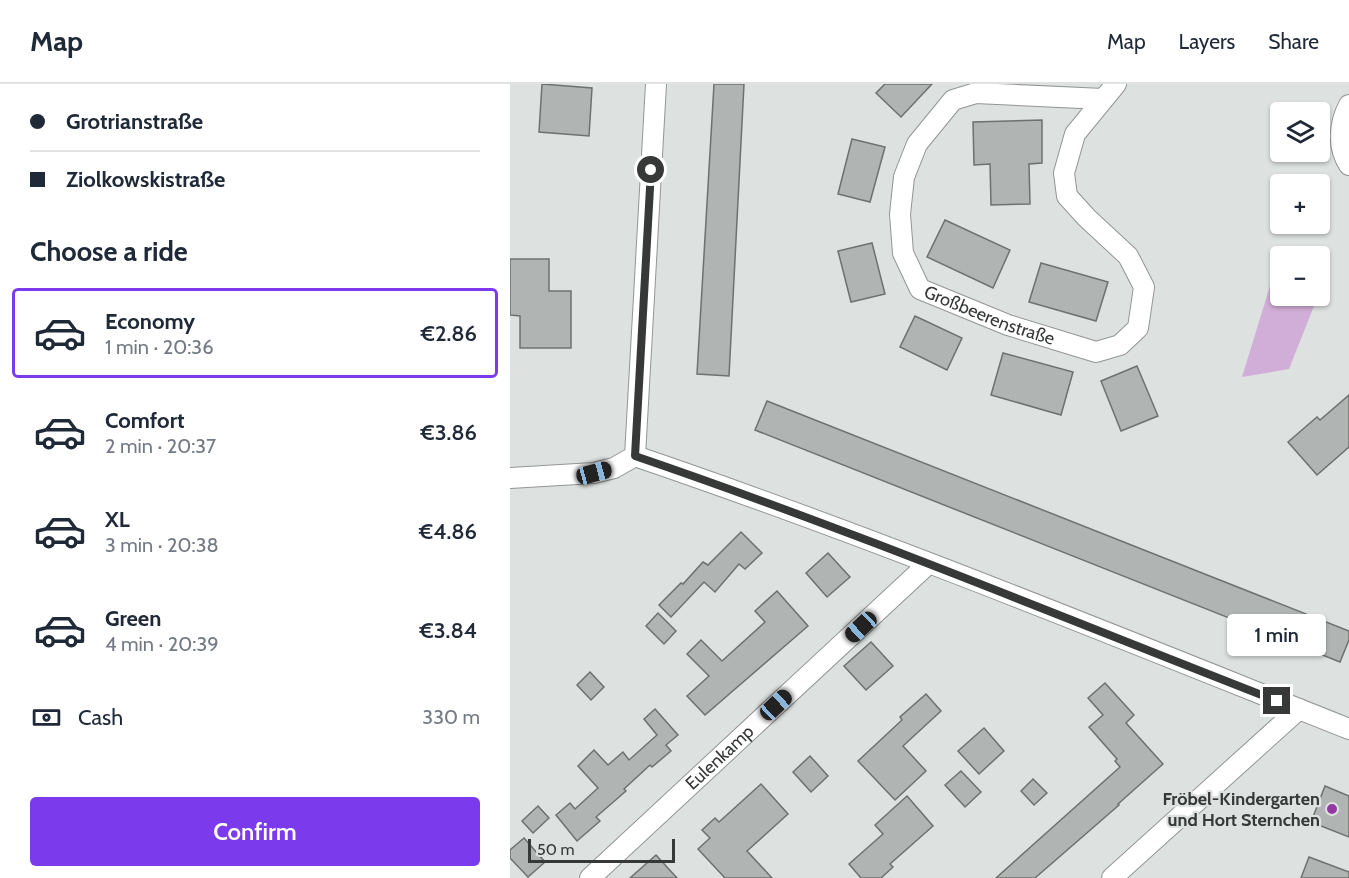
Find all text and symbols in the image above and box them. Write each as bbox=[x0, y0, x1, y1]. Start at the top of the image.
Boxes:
text: Map bbox=[30, 24, 83, 58]
text: Map bbox=[1107, 29, 1146, 54]
text: Layers bbox=[1179, 29, 1235, 54]
text: Share bbox=[1268, 29, 1319, 54]
map controls bbox=[1270, 102, 1330, 306]
button: layers bbox=[1270, 102, 1330, 162]
text: Grotrianstraße bbox=[66, 108, 203, 135]
route start bbox=[637, 156, 664, 183]
text: Ziolkowskistraße bbox=[66, 166, 225, 193]
button: + bbox=[1270, 174, 1330, 234]
text: Choose a ride bbox=[30, 235, 188, 268]
button: − bbox=[1270, 246, 1330, 306]
street label: Großbeerenstraße bbox=[921, 281, 1057, 350]
icon: car bbox=[33, 306, 87, 360]
text: Economy bbox=[105, 308, 195, 335]
text: €2.86 bbox=[421, 320, 477, 347]
text: 1 min · 20:36 bbox=[105, 335, 214, 359]
icon: car bbox=[33, 405, 87, 459]
text: Comfort bbox=[105, 407, 184, 434]
text: €3.86 bbox=[420, 419, 477, 446]
text: 2 min · 20:37 bbox=[105, 434, 216, 458]
car bbox=[574, 460, 614, 486]
icon: car bbox=[33, 504, 87, 558]
text: XL bbox=[105, 506, 130, 533]
text: €4.86 bbox=[419, 518, 477, 545]
text: 3 min · 20:38 bbox=[105, 533, 219, 557]
icon: car bbox=[33, 603, 87, 657]
text: Green bbox=[105, 605, 161, 632]
car bbox=[842, 608, 880, 646]
callout: 1 min bbox=[1228, 614, 1326, 656]
text: €3.84 bbox=[420, 617, 477, 644]
text: 1 min bbox=[1254, 623, 1299, 647]
text: 4 min · 20:39 bbox=[105, 632, 219, 656]
car bbox=[757, 686, 795, 724]
route end bbox=[1263, 687, 1290, 714]
icon: cash bbox=[30, 701, 63, 734]
text: Cash bbox=[78, 704, 123, 731]
text: 330 m bbox=[422, 705, 480, 729]
street label: Eulenkamp bbox=[681, 721, 758, 795]
place label: Fröbel-Kindergarten und Hort Sternchen bbox=[1163, 788, 1320, 831]
button: Confirm bbox=[30, 797, 480, 866]
marker: Fröbel-Kindergarten und Hort Sternchen bbox=[1325, 802, 1339, 816]
scale bar bbox=[528, 836, 675, 864]
text: 50 m bbox=[537, 840, 574, 859]

